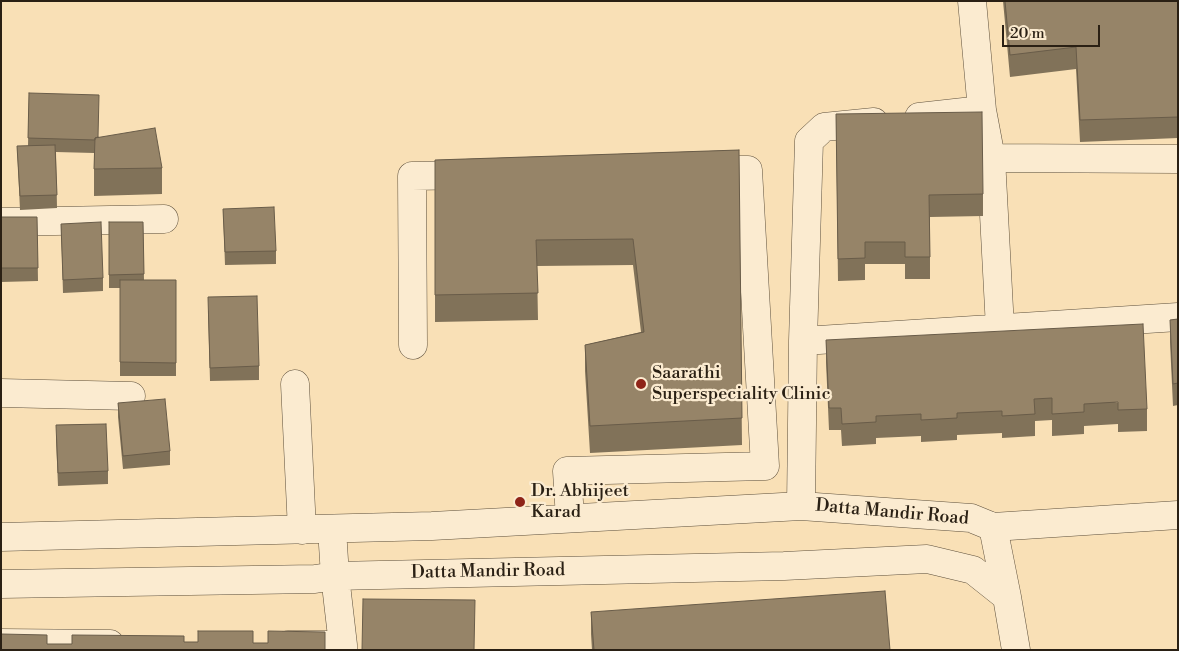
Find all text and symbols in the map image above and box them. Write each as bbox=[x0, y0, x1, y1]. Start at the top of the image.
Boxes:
scale bar bbox=[1004, 15, 1102, 47]
text: 20 m bbox=[1010, 24, 1045, 43]
place label: Saarathi Superspeciality Clinic bbox=[652, 363, 831, 406]
marker: Saarathi Superspeciality Clinic bbox=[634, 377, 648, 391]
place label: Dr. Abhijeet Karad bbox=[531, 481, 629, 524]
marker: Dr. Abhijeet Karad bbox=[513, 495, 527, 509]
street label: Datta Mandir Road bbox=[814, 496, 970, 530]
street label: Datta Mandir Road bbox=[411, 560, 565, 584]

